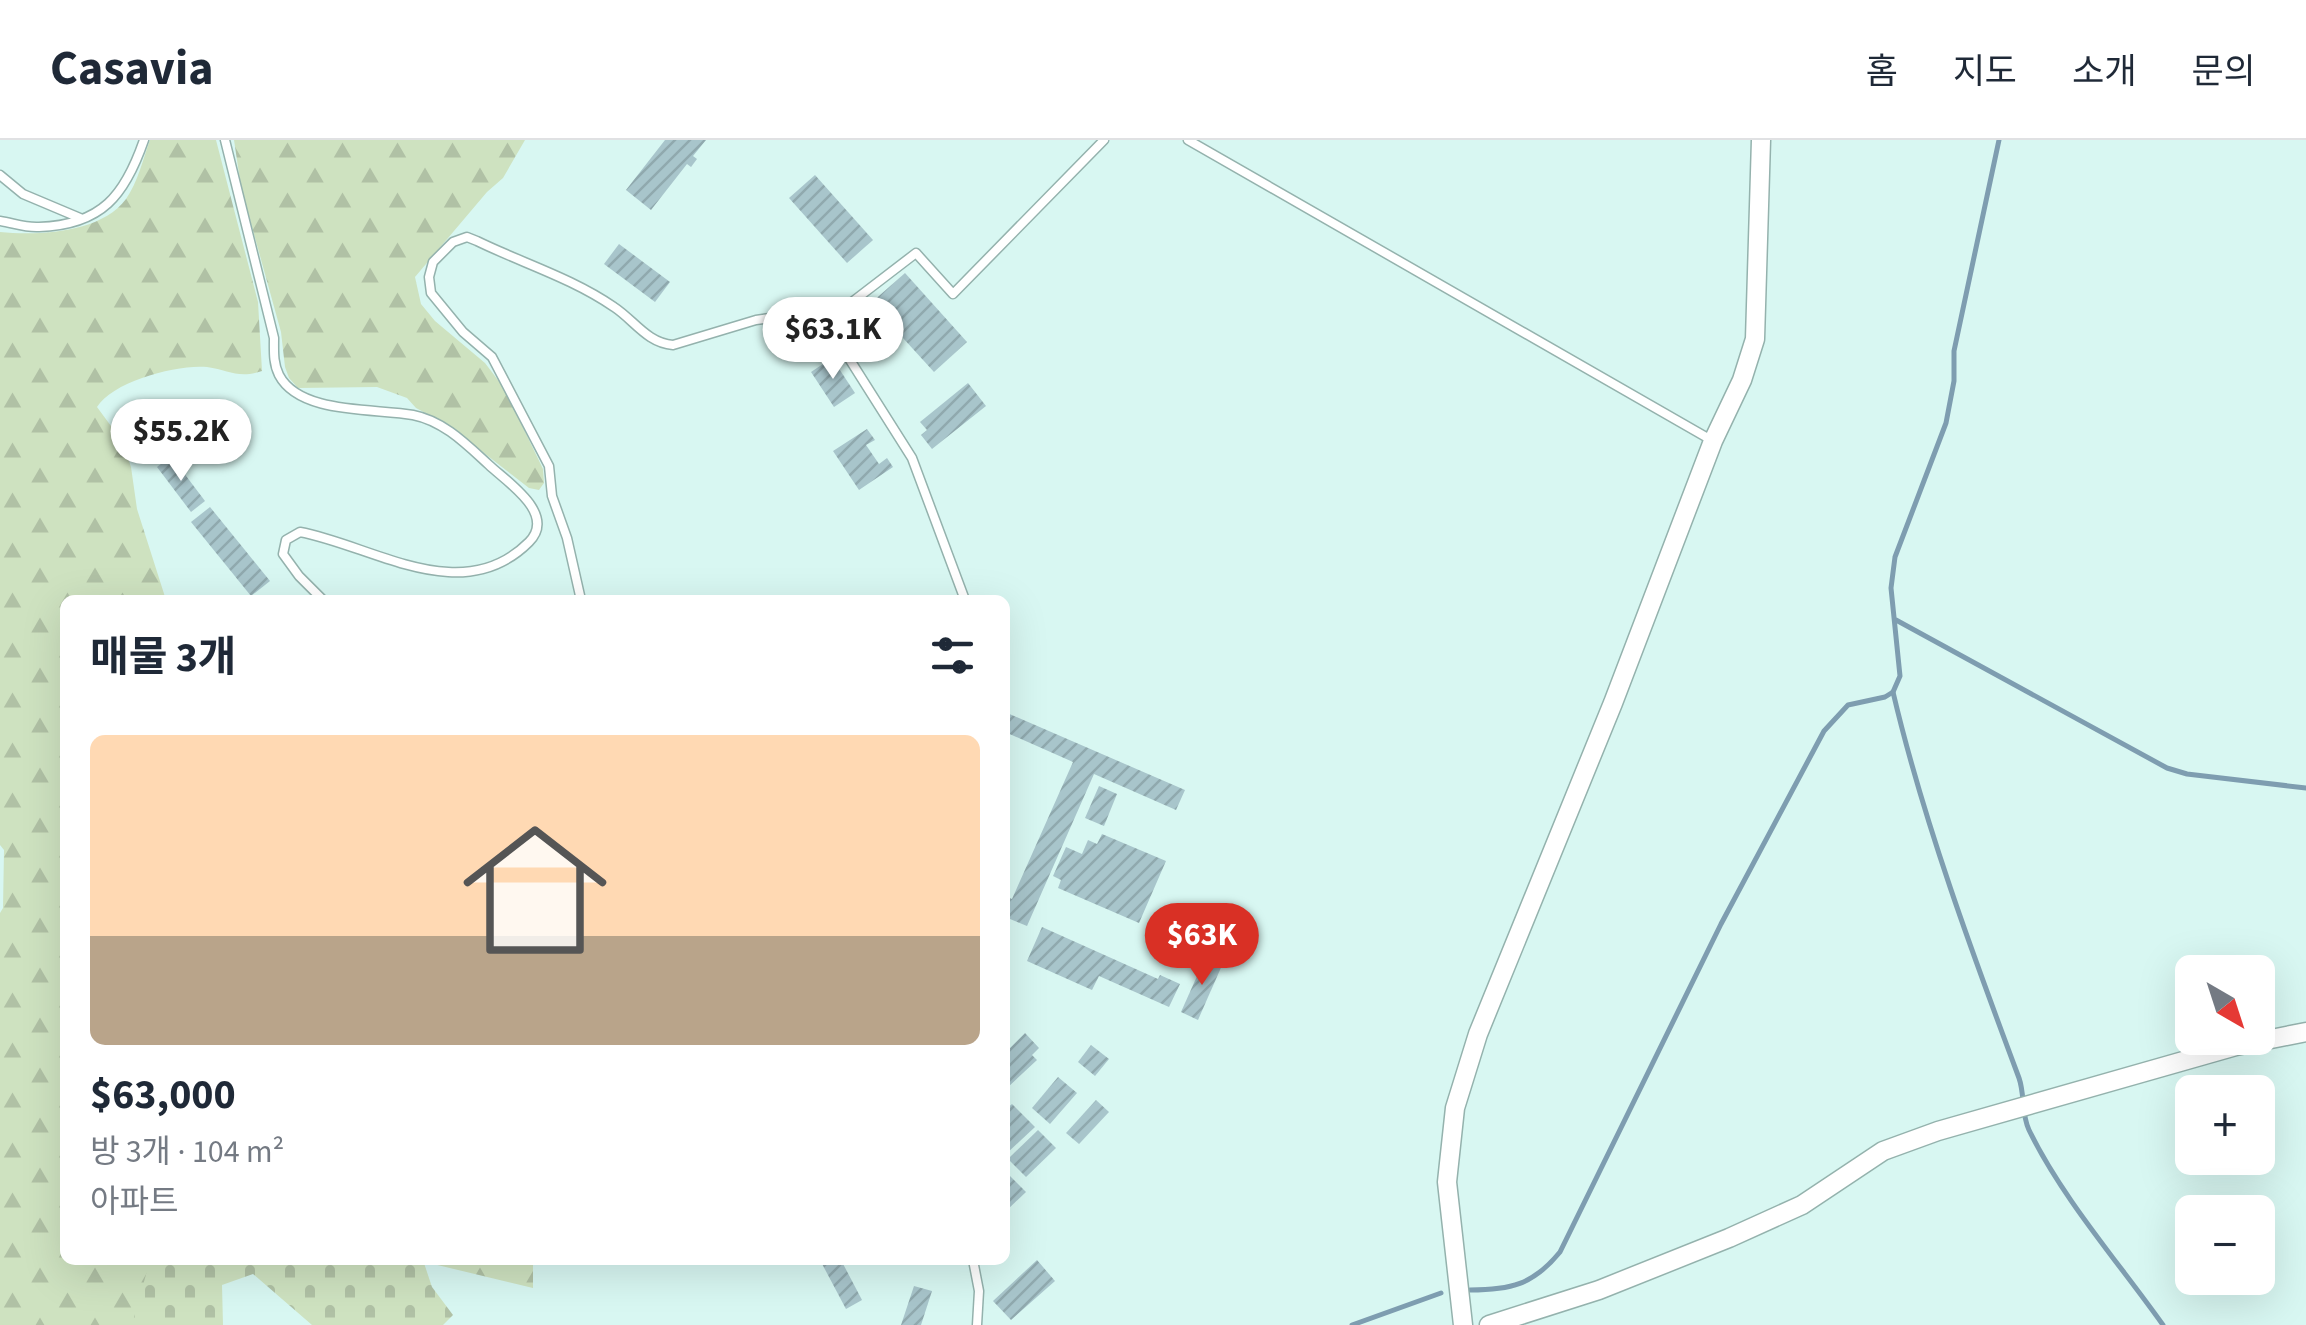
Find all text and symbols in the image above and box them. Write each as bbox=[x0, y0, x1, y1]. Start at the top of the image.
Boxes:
text: Casavia bbox=[50, 35, 213, 103]
text: 홈 bbox=[1866, 47, 1898, 97]
text: 지도 bbox=[1953, 47, 2017, 97]
text: 소개 bbox=[2072, 47, 2137, 97]
text: 문의 bbox=[2192, 47, 2256, 97]
pin: $63.1K bbox=[752, 297, 914, 382]
text: $63.1K bbox=[785, 306, 881, 352]
pin: $55.2K bbox=[100, 399, 262, 484]
text: $55.2K bbox=[133, 408, 229, 454]
text: 매물 3개 bbox=[90, 628, 237, 688]
icon: filters bbox=[925, 628, 980, 683]
icon: home bbox=[445, 800, 625, 980]
pin: $63K bbox=[1143, 903, 1261, 988]
text: $63K bbox=[1167, 912, 1237, 958]
north arrow bbox=[2175, 955, 2275, 1055]
map controls bbox=[2175, 955, 2275, 1295]
text: $63,000 bbox=[90, 1065, 236, 1125]
button: + bbox=[2175, 1075, 2275, 1175]
text: 방 3개 · 104 m² bbox=[90, 1129, 284, 1175]
text: 아파트 bbox=[90, 1179, 178, 1225]
button: − bbox=[2175, 1195, 2275, 1295]

